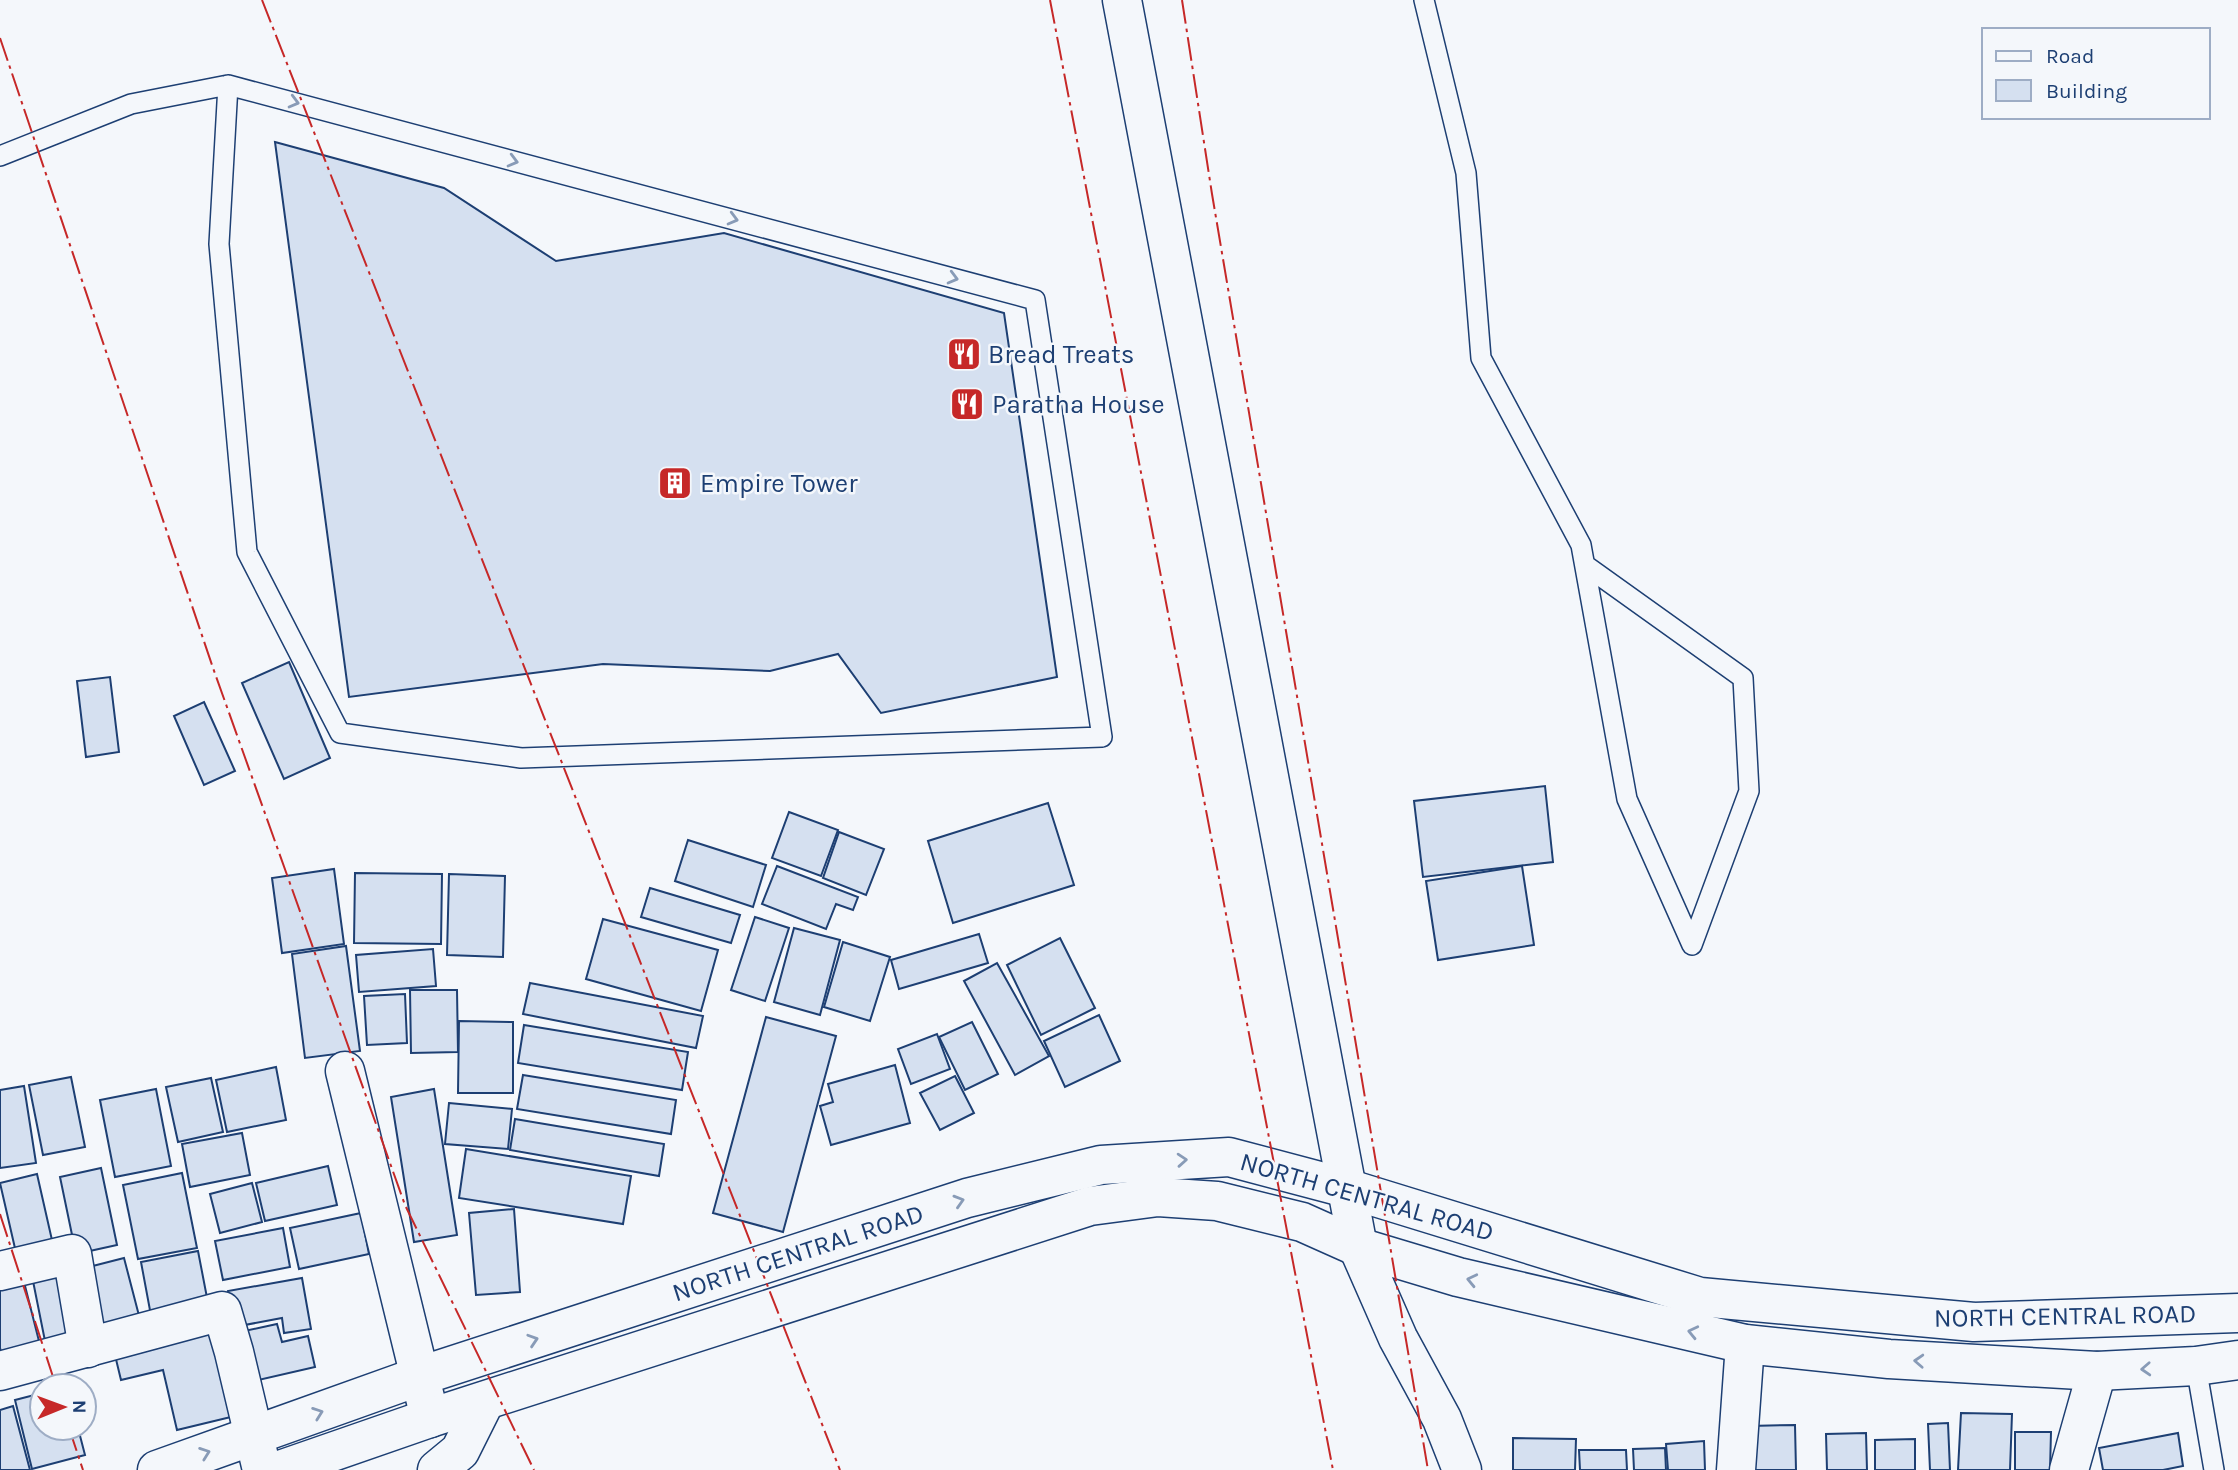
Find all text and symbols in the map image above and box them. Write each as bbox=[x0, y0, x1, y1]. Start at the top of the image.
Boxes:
legend bbox=[1982, 28, 2210, 119]
text: Road bbox=[2046, 44, 2094, 68]
text: Building bbox=[2046, 79, 2127, 103]
one-way arrow bbox=[287, 94, 299, 108]
one-way arrow bbox=[507, 153, 519, 167]
one-way arrow bbox=[727, 211, 739, 225]
one-way arrow bbox=[947, 270, 959, 284]
restaurant icon: Bread Treats bbox=[945, 335, 983, 373]
place label: Bread Treats bbox=[988, 339, 1134, 370]
restaurant icon: Paratha House bbox=[948, 385, 986, 423]
place label: Paratha House bbox=[992, 389, 1165, 420]
building icon: Empire Tower bbox=[656, 464, 694, 502]
place label: Empire Tower bbox=[700, 468, 858, 499]
street label: NORTH CENTRAL ROAD bbox=[1237, 1146, 1497, 1248]
one-way arrow bbox=[1177, 1152, 1188, 1167]
one-way arrow bbox=[952, 1195, 965, 1209]
street label: NORTH CENTRAL ROAD bbox=[668, 1198, 928, 1308]
one-way arrow bbox=[1466, 1274, 1478, 1288]
street label: NORTH CENTRAL ROAD bbox=[1934, 1298, 2196, 1334]
one-way arrow bbox=[1687, 1326, 1699, 1340]
one-way arrow bbox=[527, 1333, 539, 1348]
one-way arrow bbox=[1913, 1354, 1924, 1369]
one-way arrow bbox=[2140, 1361, 2151, 1376]
north arrow bbox=[28, 1372, 98, 1442]
text: N bbox=[68, 1400, 90, 1414]
one-way arrow bbox=[311, 1407, 323, 1421]
one-way arrow bbox=[199, 1447, 211, 1461]

